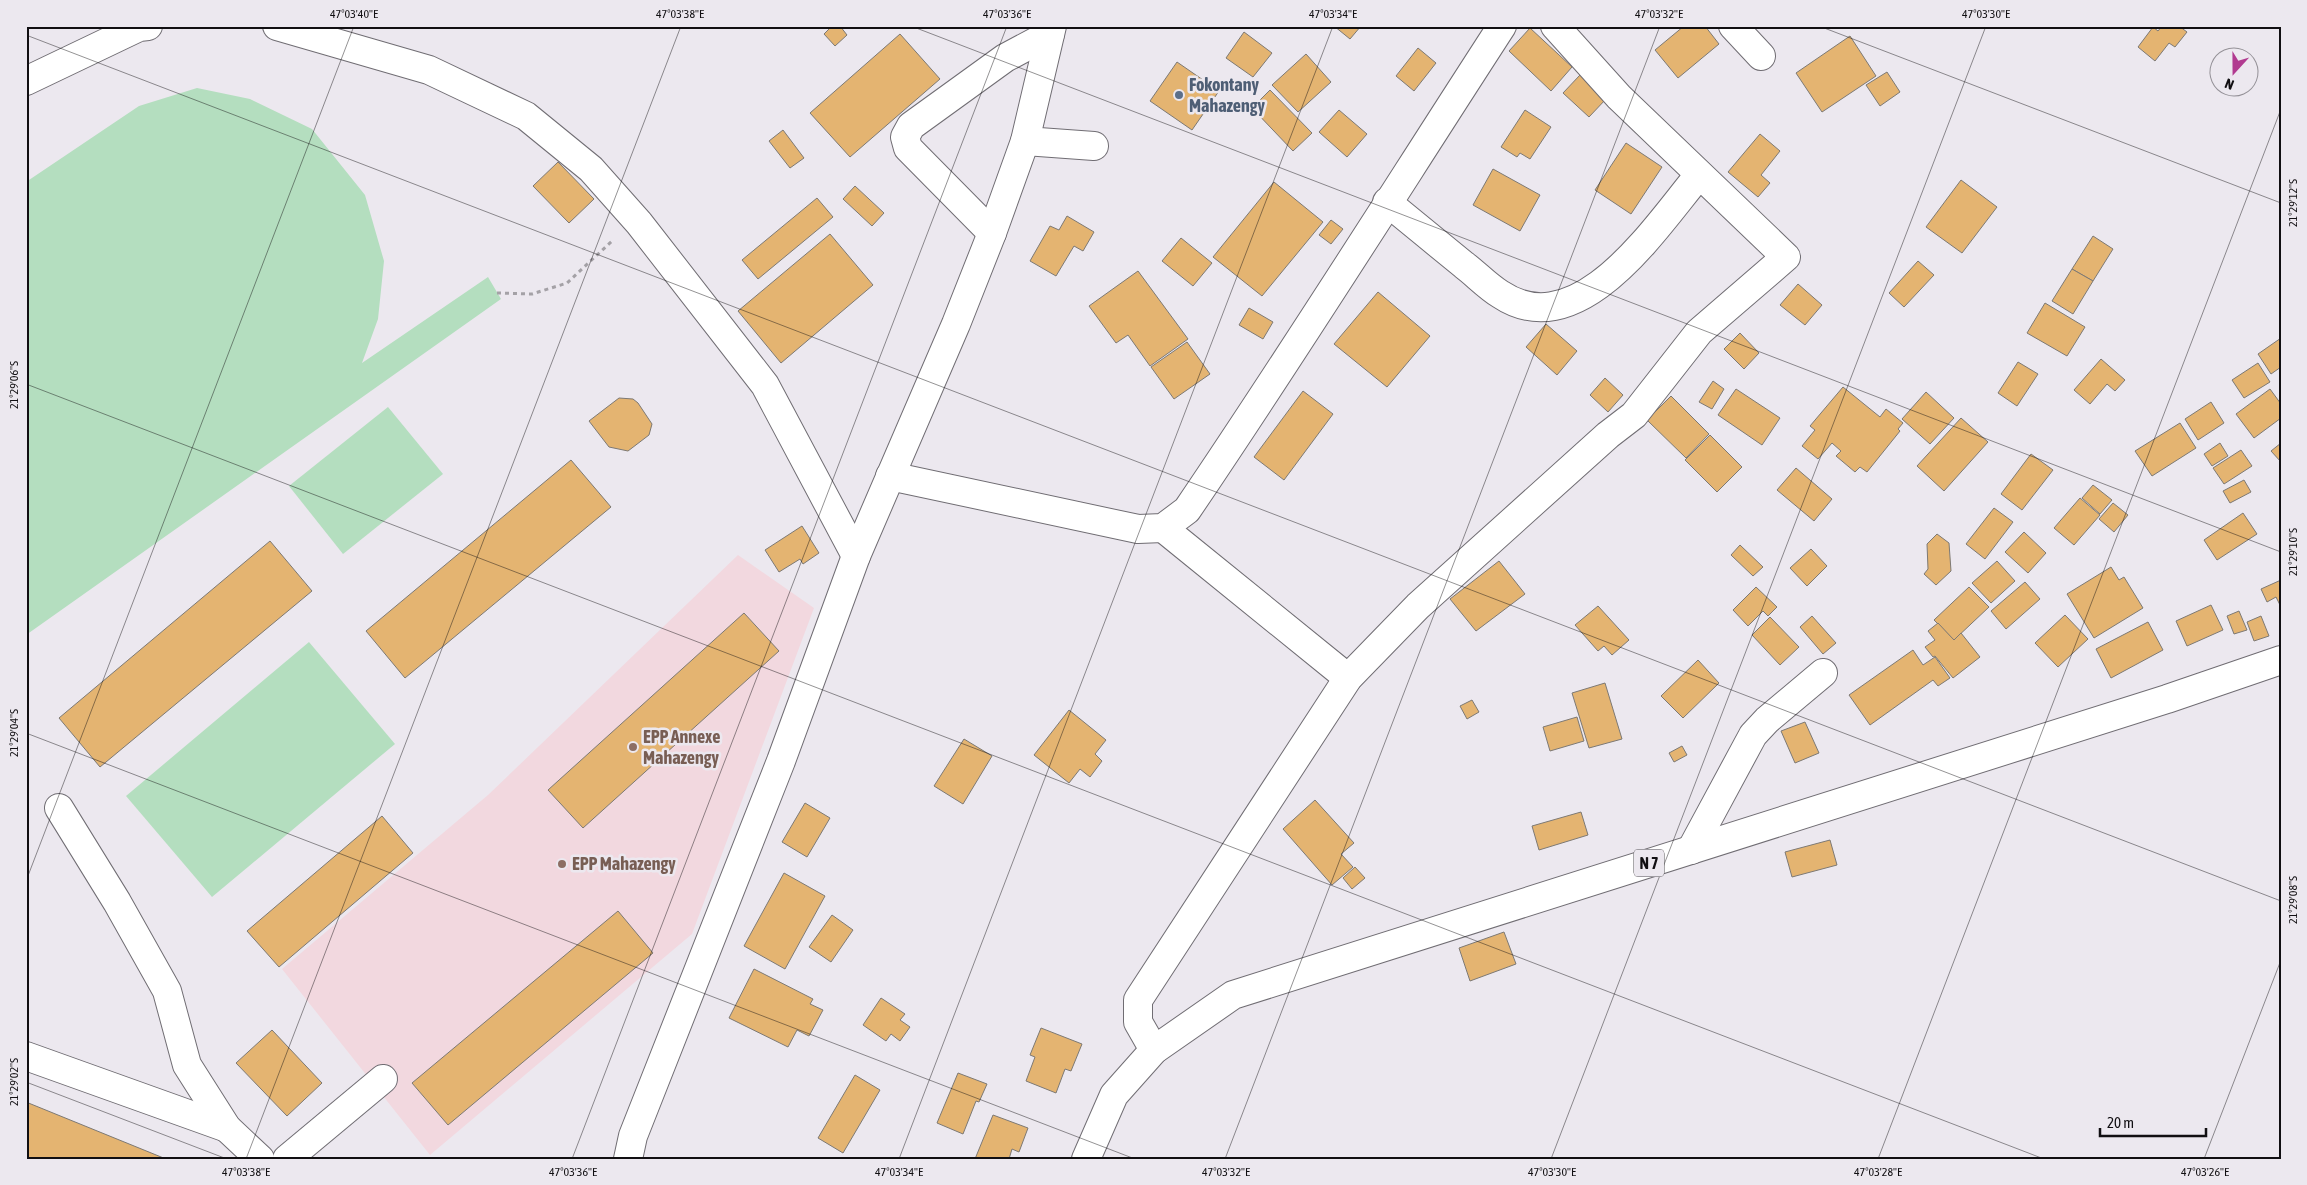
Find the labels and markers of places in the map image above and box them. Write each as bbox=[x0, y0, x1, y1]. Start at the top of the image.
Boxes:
place label: Fokontany Mahazengy bbox=[1189, 74, 1265, 116]
marker: Fokontany Mahazengy bbox=[1173, 89, 1185, 101]
place label: EPP Annexe Mahazengy bbox=[643, 726, 720, 768]
marker: EPP Annexe Mahazengy bbox=[627, 741, 639, 753]
place label: EPP Mahazengy bbox=[572, 853, 676, 874]
marker: EPP Mahazengy bbox=[556, 858, 568, 870]

